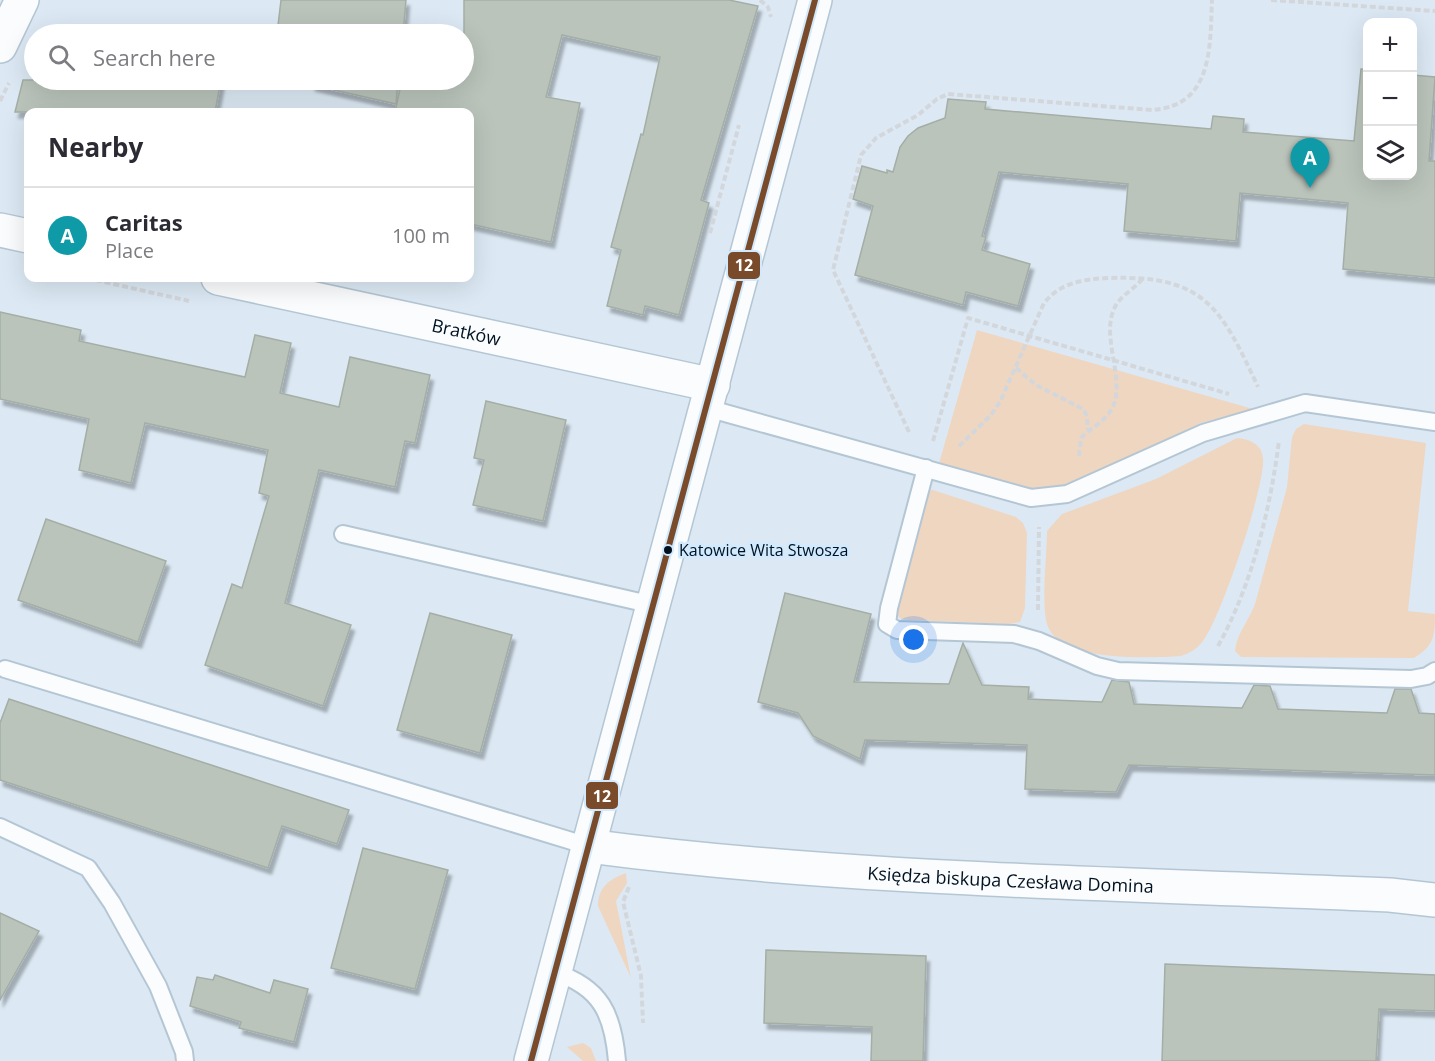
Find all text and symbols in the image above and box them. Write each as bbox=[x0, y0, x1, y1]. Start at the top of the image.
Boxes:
map controls bbox=[1363, 18, 1417, 180]
button: + bbox=[1363, 18, 1417, 72]
search box bbox=[24, 24, 474, 90]
icon: search bbox=[45, 41, 78, 74]
text: Search here bbox=[93, 42, 216, 72]
button: − bbox=[1363, 72, 1417, 126]
button: layers bbox=[1363, 126, 1417, 180]
text: Nearby bbox=[48, 129, 143, 165]
pin: A bbox=[1290, 138, 1330, 188]
text: Caritas bbox=[105, 207, 183, 237]
text: A bbox=[61, 222, 74, 249]
text: 100 m bbox=[392, 222, 450, 249]
text: Place bbox=[105, 237, 154, 264]
line badge: 12 bbox=[727, 251, 761, 280]
text: 12 bbox=[735, 254, 753, 276]
street label: Bratków bbox=[430, 313, 503, 351]
place label: Katowice Wita Stwosza bbox=[679, 539, 848, 561]
marker: Katowice Wita Stwosza bbox=[662, 544, 674, 556]
your location bbox=[899, 625, 928, 654]
line badge: 12 bbox=[585, 781, 619, 810]
text: 12 bbox=[593, 785, 611, 807]
street label: Księdza biskupa Czesława Domina bbox=[867, 860, 1154, 898]

